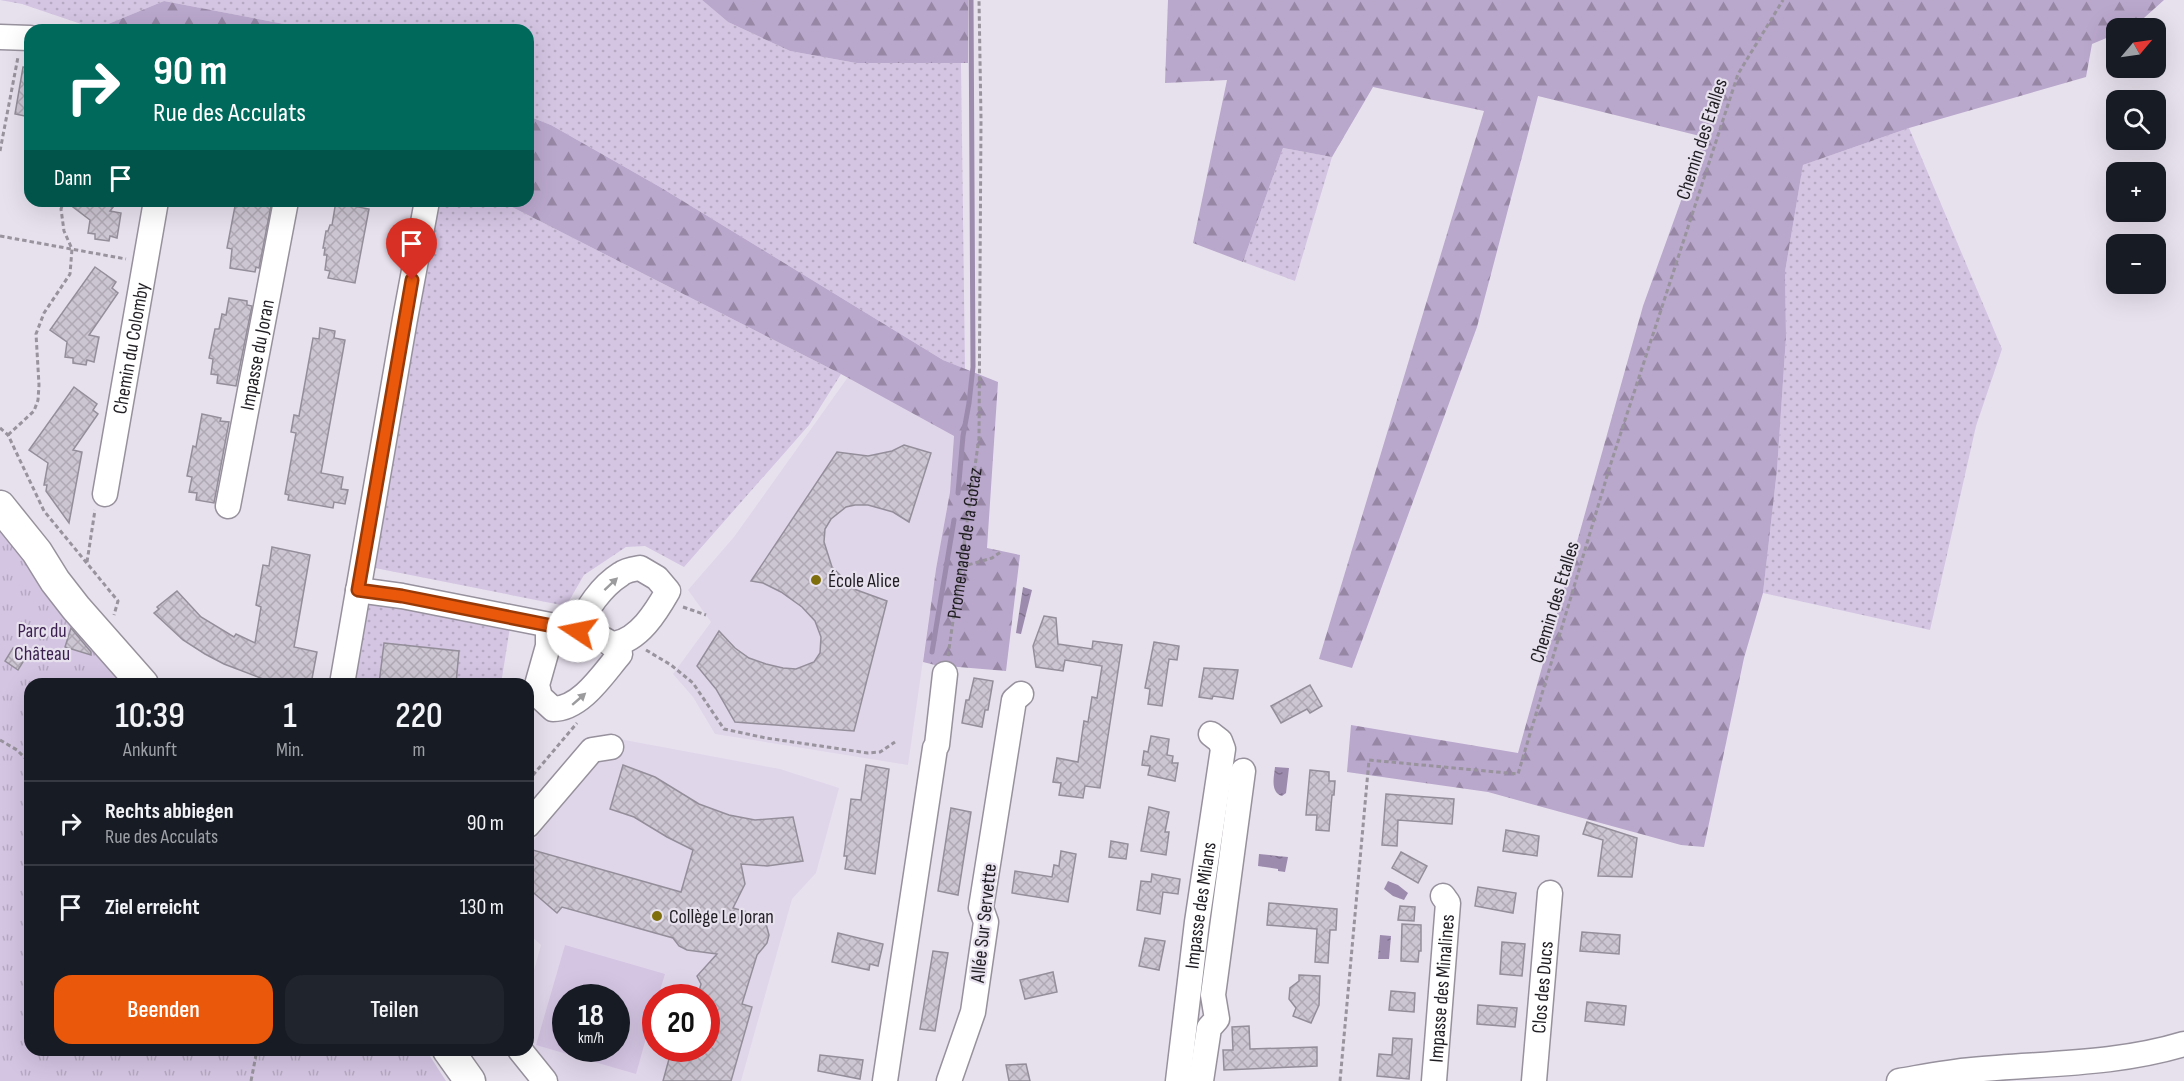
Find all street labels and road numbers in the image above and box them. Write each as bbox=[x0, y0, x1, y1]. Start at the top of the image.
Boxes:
street label: Chemin des Etalles bbox=[1671, 76, 1733, 203]
street label: Chemin du Colomby bbox=[108, 280, 155, 416]
street label: Impasse du Joran bbox=[235, 298, 280, 412]
street label: Promenade de la Gotaz bbox=[942, 466, 988, 620]
street label: Chemin des Etalles bbox=[1525, 539, 1585, 666]
street label: Impasse des Milans bbox=[1180, 840, 1222, 970]
street label: Allée Sur Servette bbox=[966, 862, 1002, 985]
street label: Impasse des Minalines bbox=[1425, 913, 1460, 1063]
street label: Clos des Ducs bbox=[1527, 940, 1559, 1034]

